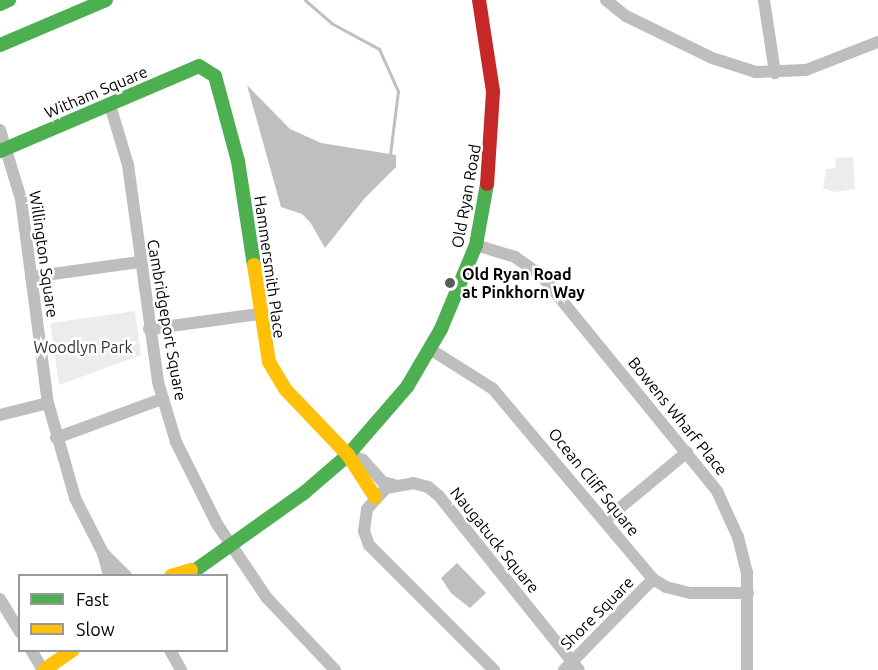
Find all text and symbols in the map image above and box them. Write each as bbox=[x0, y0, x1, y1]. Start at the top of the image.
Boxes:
street label: Witham Square bbox=[42, 62, 150, 122]
street label: Old Ryan Road bbox=[447, 143, 485, 249]
street label: Willington Square bbox=[26, 189, 62, 319]
street label: Hammersmith Place bbox=[250, 194, 290, 340]
street label: Cambridgeport Square bbox=[143, 238, 191, 402]
place label: Old Ryan Road at Pinkhorn Way bbox=[462, 264, 585, 302]
marker: Old Ryan Road at Pinkhorn Way bbox=[443, 276, 457, 290]
park label: Woodlyn Park bbox=[33, 337, 133, 357]
street label: Bowens Wharf Place bbox=[624, 353, 732, 479]
street label: Ocean Cliff Square bbox=[545, 424, 643, 540]
street label: Naugatuck Square bbox=[446, 483, 544, 597]
street label: Shore Square bbox=[556, 572, 638, 654]
legend bbox=[18, 574, 228, 652]
text: Fast bbox=[76, 589, 109, 609]
text: Slow bbox=[76, 619, 115, 639]

